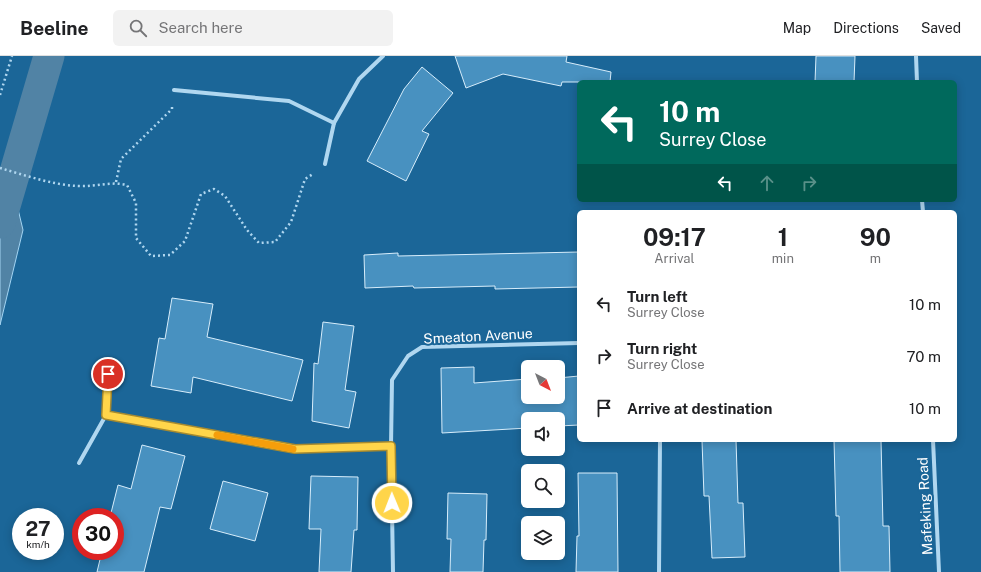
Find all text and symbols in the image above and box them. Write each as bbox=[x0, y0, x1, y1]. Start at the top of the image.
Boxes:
search box bbox=[113, 10, 393, 46]
text: Beeline bbox=[20, 17, 89, 39]
icon: search bbox=[127, 17, 149, 39]
text: Search here bbox=[159, 19, 243, 36]
text: Map bbox=[783, 20, 811, 36]
text: Directions bbox=[833, 20, 899, 36]
text: Saved bbox=[921, 20, 961, 36]
text: 10 m bbox=[659, 95, 720, 128]
icon: left bbox=[593, 96, 645, 148]
text: Surrey Close bbox=[659, 129, 766, 150]
icon: left bbox=[714, 172, 736, 194]
icon: ahead bbox=[756, 172, 778, 194]
icon: right bbox=[798, 172, 820, 194]
text: 09:17 bbox=[643, 223, 706, 251]
text: 1 bbox=[778, 223, 788, 251]
text: 90 bbox=[860, 223, 891, 251]
text: Arrival bbox=[654, 251, 694, 266]
text: min bbox=[772, 251, 794, 266]
text: m bbox=[870, 251, 881, 266]
text: Turn left bbox=[627, 288, 688, 305]
icon: left bbox=[593, 293, 615, 315]
text: 10 m bbox=[909, 296, 941, 313]
text: Surrey Close bbox=[627, 305, 705, 320]
street label: Smeaton Avenue bbox=[423, 325, 533, 347]
text: Turn right bbox=[627, 340, 697, 357]
icon: right bbox=[593, 345, 615, 367]
text: 70 m bbox=[906, 348, 941, 365]
pin bbox=[91, 357, 125, 391]
text: Surrey Close bbox=[627, 357, 705, 372]
north arrow bbox=[521, 360, 565, 404]
map controls bbox=[521, 360, 565, 560]
icon: arrive bbox=[97, 363, 119, 385]
icon: arrive bbox=[593, 397, 615, 419]
text: Arrive at destination bbox=[627, 400, 772, 417]
text: 10 m bbox=[909, 400, 941, 417]
button: sound bbox=[521, 412, 565, 456]
street label: Mafeking Road bbox=[914, 457, 936, 555]
button: search bbox=[521, 464, 565, 508]
position arrow bbox=[371, 482, 413, 524]
speed limit sign: 30 bbox=[72, 508, 124, 560]
button: layers bbox=[521, 516, 565, 560]
text: 27 bbox=[25, 517, 51, 541]
text: km/h bbox=[26, 538, 50, 550]

